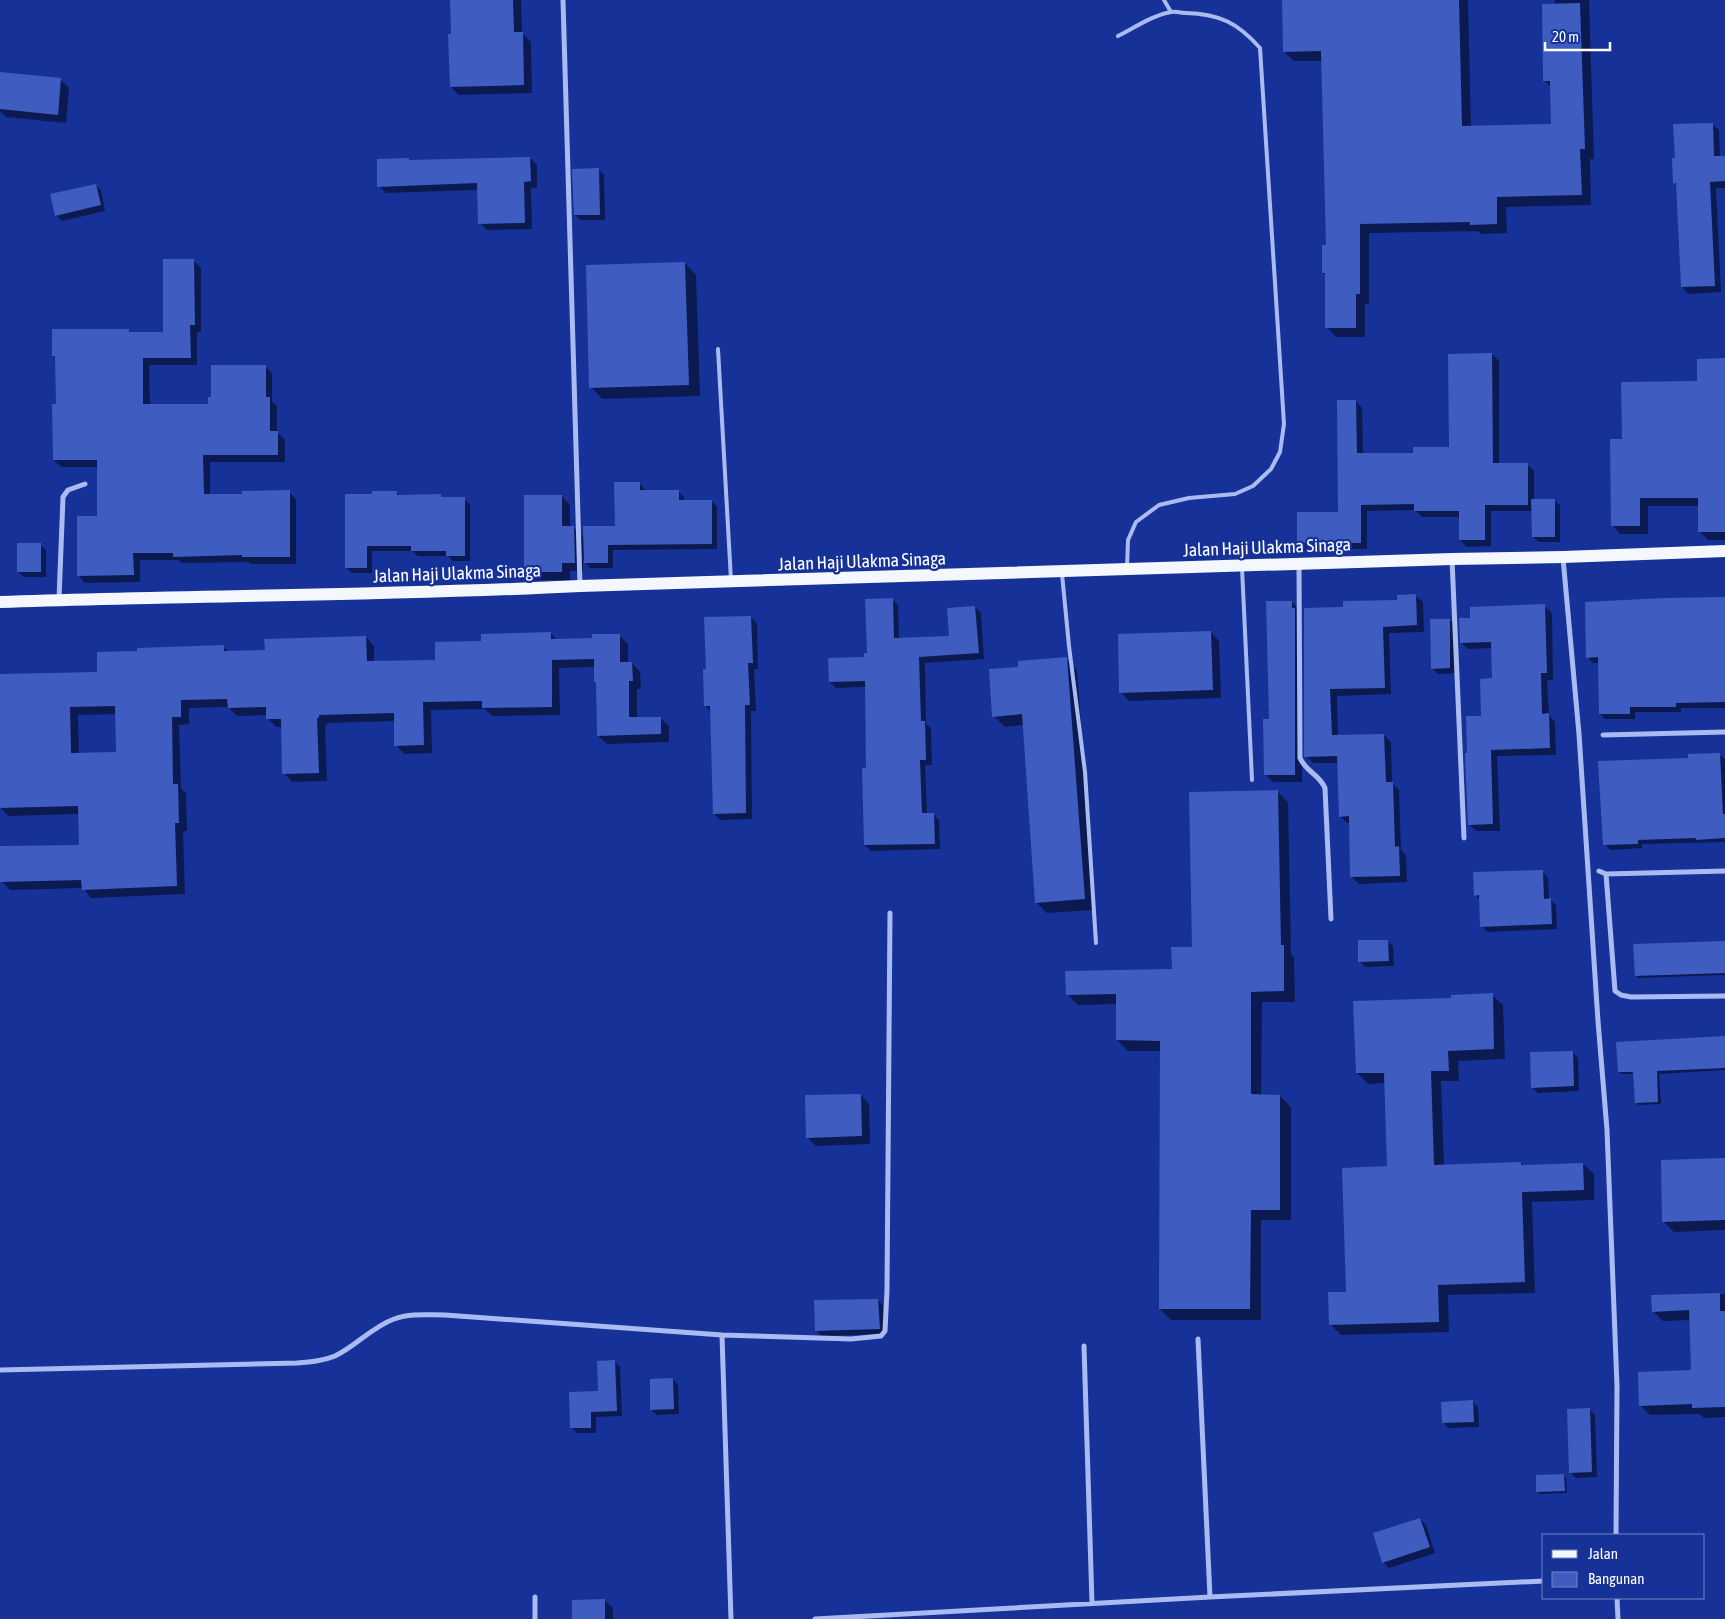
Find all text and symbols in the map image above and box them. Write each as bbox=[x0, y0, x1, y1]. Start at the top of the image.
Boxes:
scale bar bbox=[1545, 20, 1610, 52]
text: 20 m bbox=[1552, 28, 1579, 45]
street label: Jalan Haji Ulakma Sinaga bbox=[1183, 534, 1351, 560]
street label: Jalan Haji Ulakma Sinaga bbox=[778, 548, 946, 574]
street label: Jalan Haji Ulakma Sinaga bbox=[373, 560, 541, 586]
legend bbox=[1542, 1534, 1705, 1599]
text: Jalan bbox=[1588, 1545, 1618, 1562]
text: Bangunan bbox=[1588, 1570, 1645, 1587]

